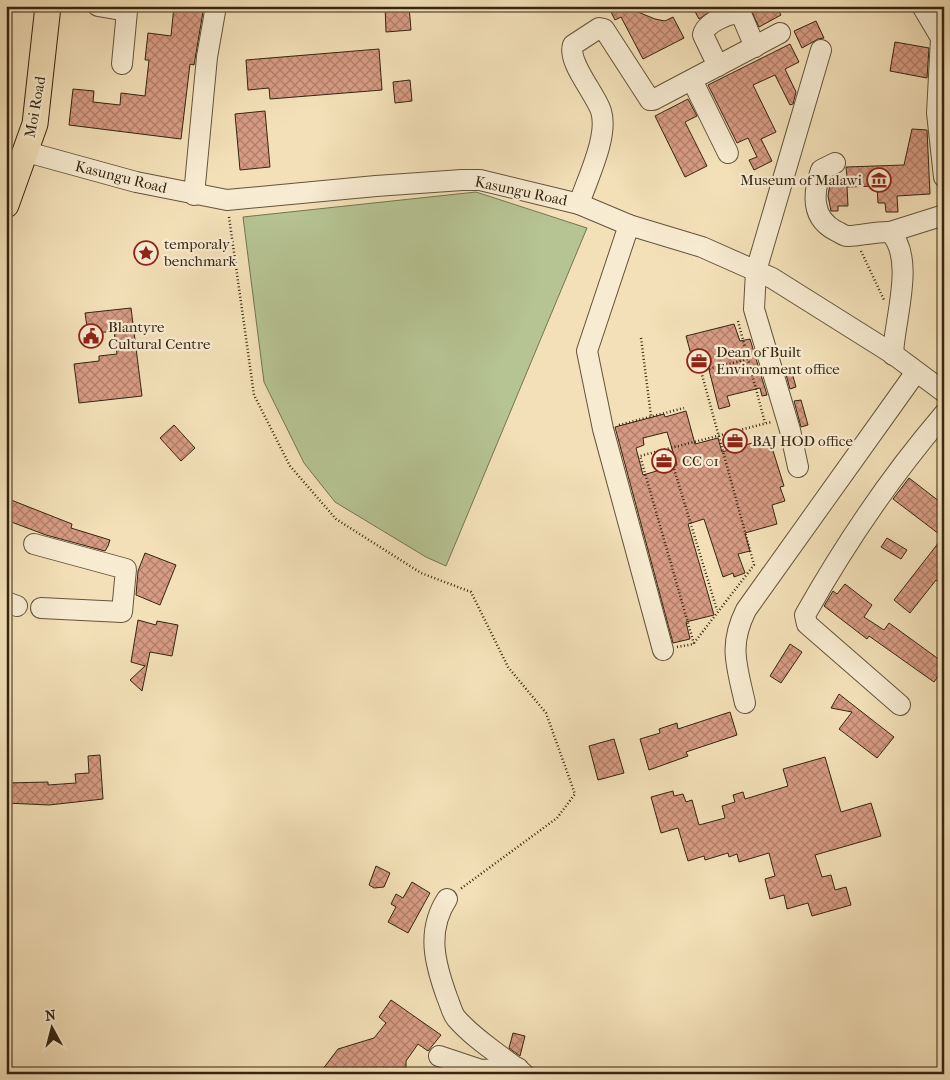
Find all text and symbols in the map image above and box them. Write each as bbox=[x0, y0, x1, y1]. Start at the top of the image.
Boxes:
street label: Moi Road bbox=[21, 74, 49, 139]
street label: Kasungu Road bbox=[73, 157, 170, 197]
museum icon: Museum of Malawi bbox=[866, 167, 892, 193]
place label: Museum of Malawi bbox=[740, 171, 863, 189]
street label: Kasungu Road bbox=[473, 172, 570, 210]
place label: temporaly benchmark bbox=[163, 235, 237, 270]
place icon: temporaly benchmark bbox=[133, 240, 159, 266]
place label: Blantyre Cultural Centre bbox=[108, 318, 211, 353]
public building icon: Blantyre Cultural Centre bbox=[78, 323, 104, 349]
place label: Dean of Built Environment office bbox=[716, 343, 840, 378]
office icon: Dean of Built Environment office bbox=[686, 348, 712, 374]
office icon: BAJ HOD office bbox=[722, 428, 748, 454]
place label: BAJ HOD office bbox=[752, 432, 853, 450]
office icon: CC 01 bbox=[651, 448, 677, 474]
place label: CC 01 bbox=[682, 452, 719, 470]
north arrow bbox=[28, 1002, 78, 1052]
text: N bbox=[44, 1006, 57, 1025]

